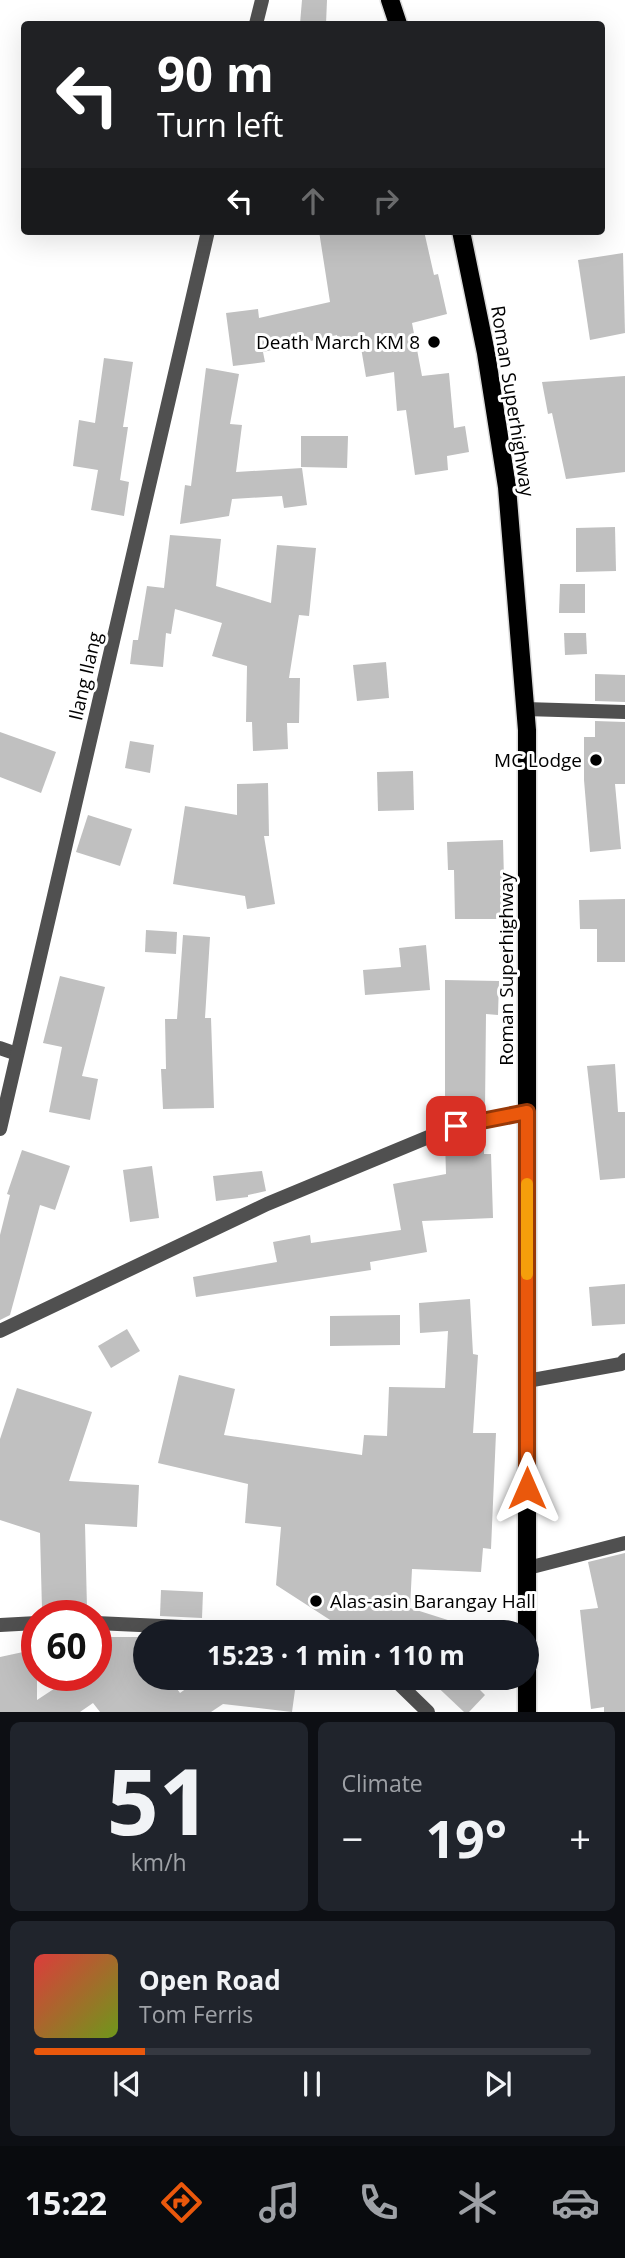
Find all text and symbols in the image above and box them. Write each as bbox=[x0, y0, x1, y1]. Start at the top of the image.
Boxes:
text: 90 m bbox=[157, 40, 274, 106]
icon: left bbox=[42, 49, 133, 140]
text: Turn left bbox=[157, 103, 283, 146]
icon: left bbox=[221, 182, 259, 220]
icon: ahead bbox=[294, 182, 332, 220]
icon: right bbox=[367, 182, 405, 220]
street label: Roman Superhighway bbox=[485, 304, 541, 499]
place label: Death March KM 8 bbox=[256, 329, 420, 355]
marker: Death March KM 8 bbox=[426, 334, 442, 350]
street label: Ilang Ilang bbox=[62, 629, 108, 723]
place label: MC Lodge bbox=[494, 747, 582, 773]
marker: MC Lodge bbox=[588, 752, 604, 768]
street label: Roman Superhighway bbox=[493, 872, 519, 1066]
pin bbox=[426, 1096, 486, 1156]
icon: arrive bbox=[437, 1107, 475, 1145]
position arrow bbox=[490, 1451, 564, 1525]
place label: Alas-asin Barangay Hall bbox=[330, 1588, 536, 1614]
marker: Alas-asin Barangay Hall bbox=[308, 1593, 324, 1609]
speed limit sign: 60 bbox=[21, 1600, 112, 1691]
text: 15:23 · 1 min · 110 m bbox=[207, 1637, 465, 1673]
text: 51 bbox=[107, 1738, 211, 1862]
text: Climate bbox=[342, 1767, 423, 1799]
text: 19° bbox=[425, 1802, 507, 1873]
text: − bbox=[342, 1812, 363, 1864]
text: + bbox=[569, 1812, 591, 1864]
text: km/h bbox=[131, 1846, 187, 1878]
text: Open Road bbox=[139, 1962, 281, 1998]
text: Tom Ferris bbox=[139, 1998, 253, 2030]
icon: previous bbox=[108, 2065, 146, 2103]
icon: pause bbox=[293, 2065, 331, 2103]
icon: next bbox=[479, 2065, 517, 2103]
icon: directions bbox=[157, 2178, 206, 2227]
icon: music bbox=[255, 2178, 304, 2227]
icon: phone bbox=[354, 2178, 403, 2227]
icon: climate bbox=[453, 2178, 502, 2227]
icon: car bbox=[551, 2178, 600, 2227]
text: 15:22 bbox=[25, 2181, 107, 2224]

